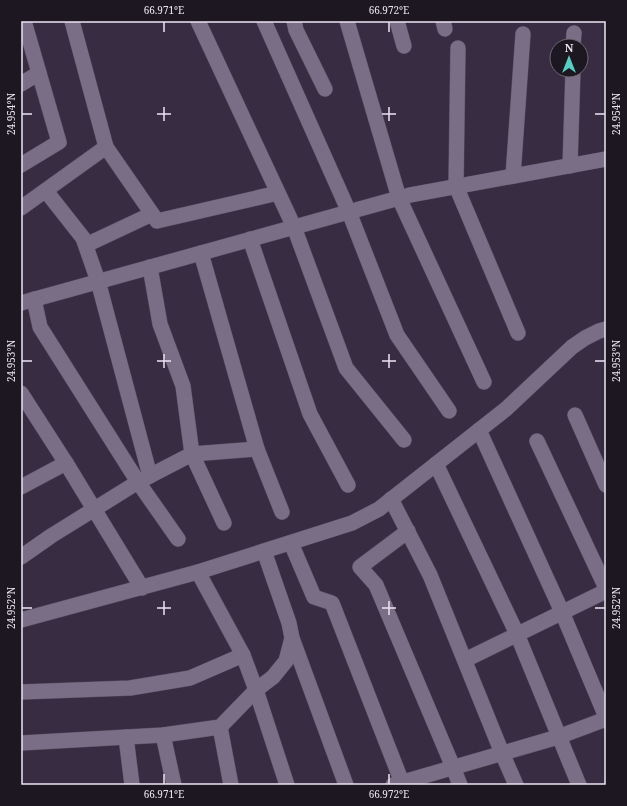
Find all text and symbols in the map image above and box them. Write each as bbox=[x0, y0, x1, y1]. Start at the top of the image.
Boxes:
text: 66.971°E bbox=[144, 3, 184, 17]
text: 66.972°E bbox=[369, 3, 409, 17]
north arrow bbox=[549, 38, 589, 78]
text: N bbox=[565, 40, 574, 55]
text: 24.954°N bbox=[4, 93, 18, 135]
text: 24.954°N bbox=[609, 93, 623, 135]
text: 24.953°N bbox=[4, 340, 18, 382]
text: 24.953°N bbox=[609, 340, 623, 382]
text: 24.952°N bbox=[4, 587, 18, 629]
text: 24.952°N bbox=[609, 587, 623, 629]
text: 66.971°E bbox=[144, 787, 184, 801]
text: 66.972°E bbox=[369, 787, 409, 801]

